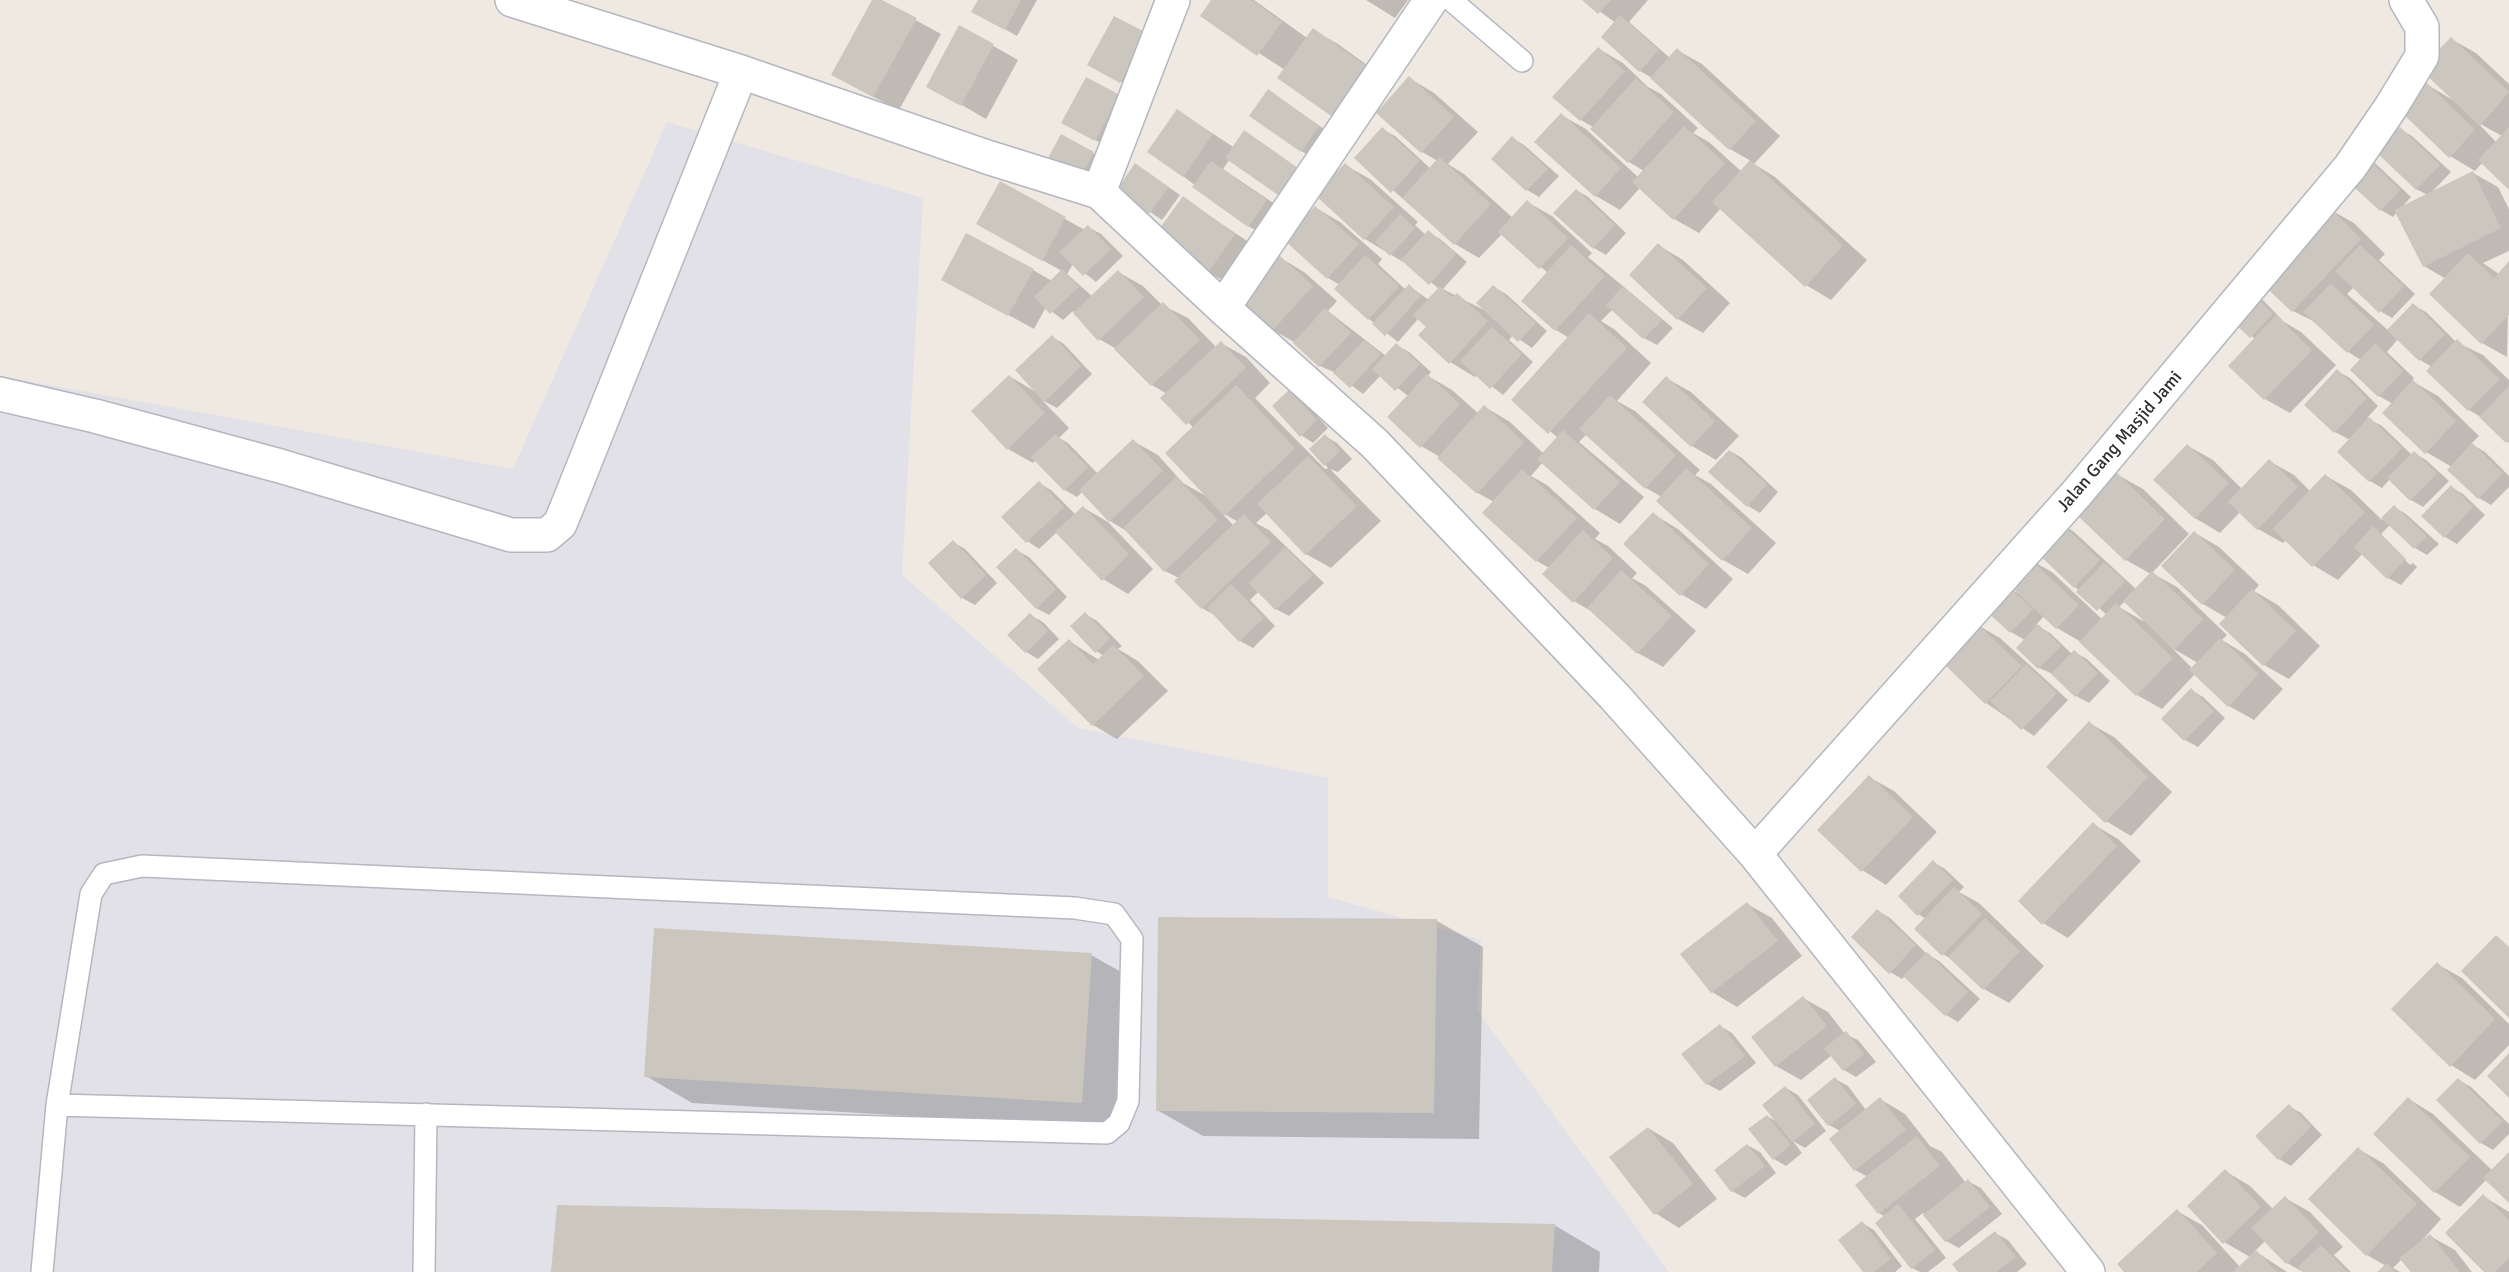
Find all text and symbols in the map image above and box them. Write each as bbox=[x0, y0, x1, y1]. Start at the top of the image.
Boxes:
street label: Jalan Gang Masjid Jami bbox=[2053, 367, 2187, 517]

